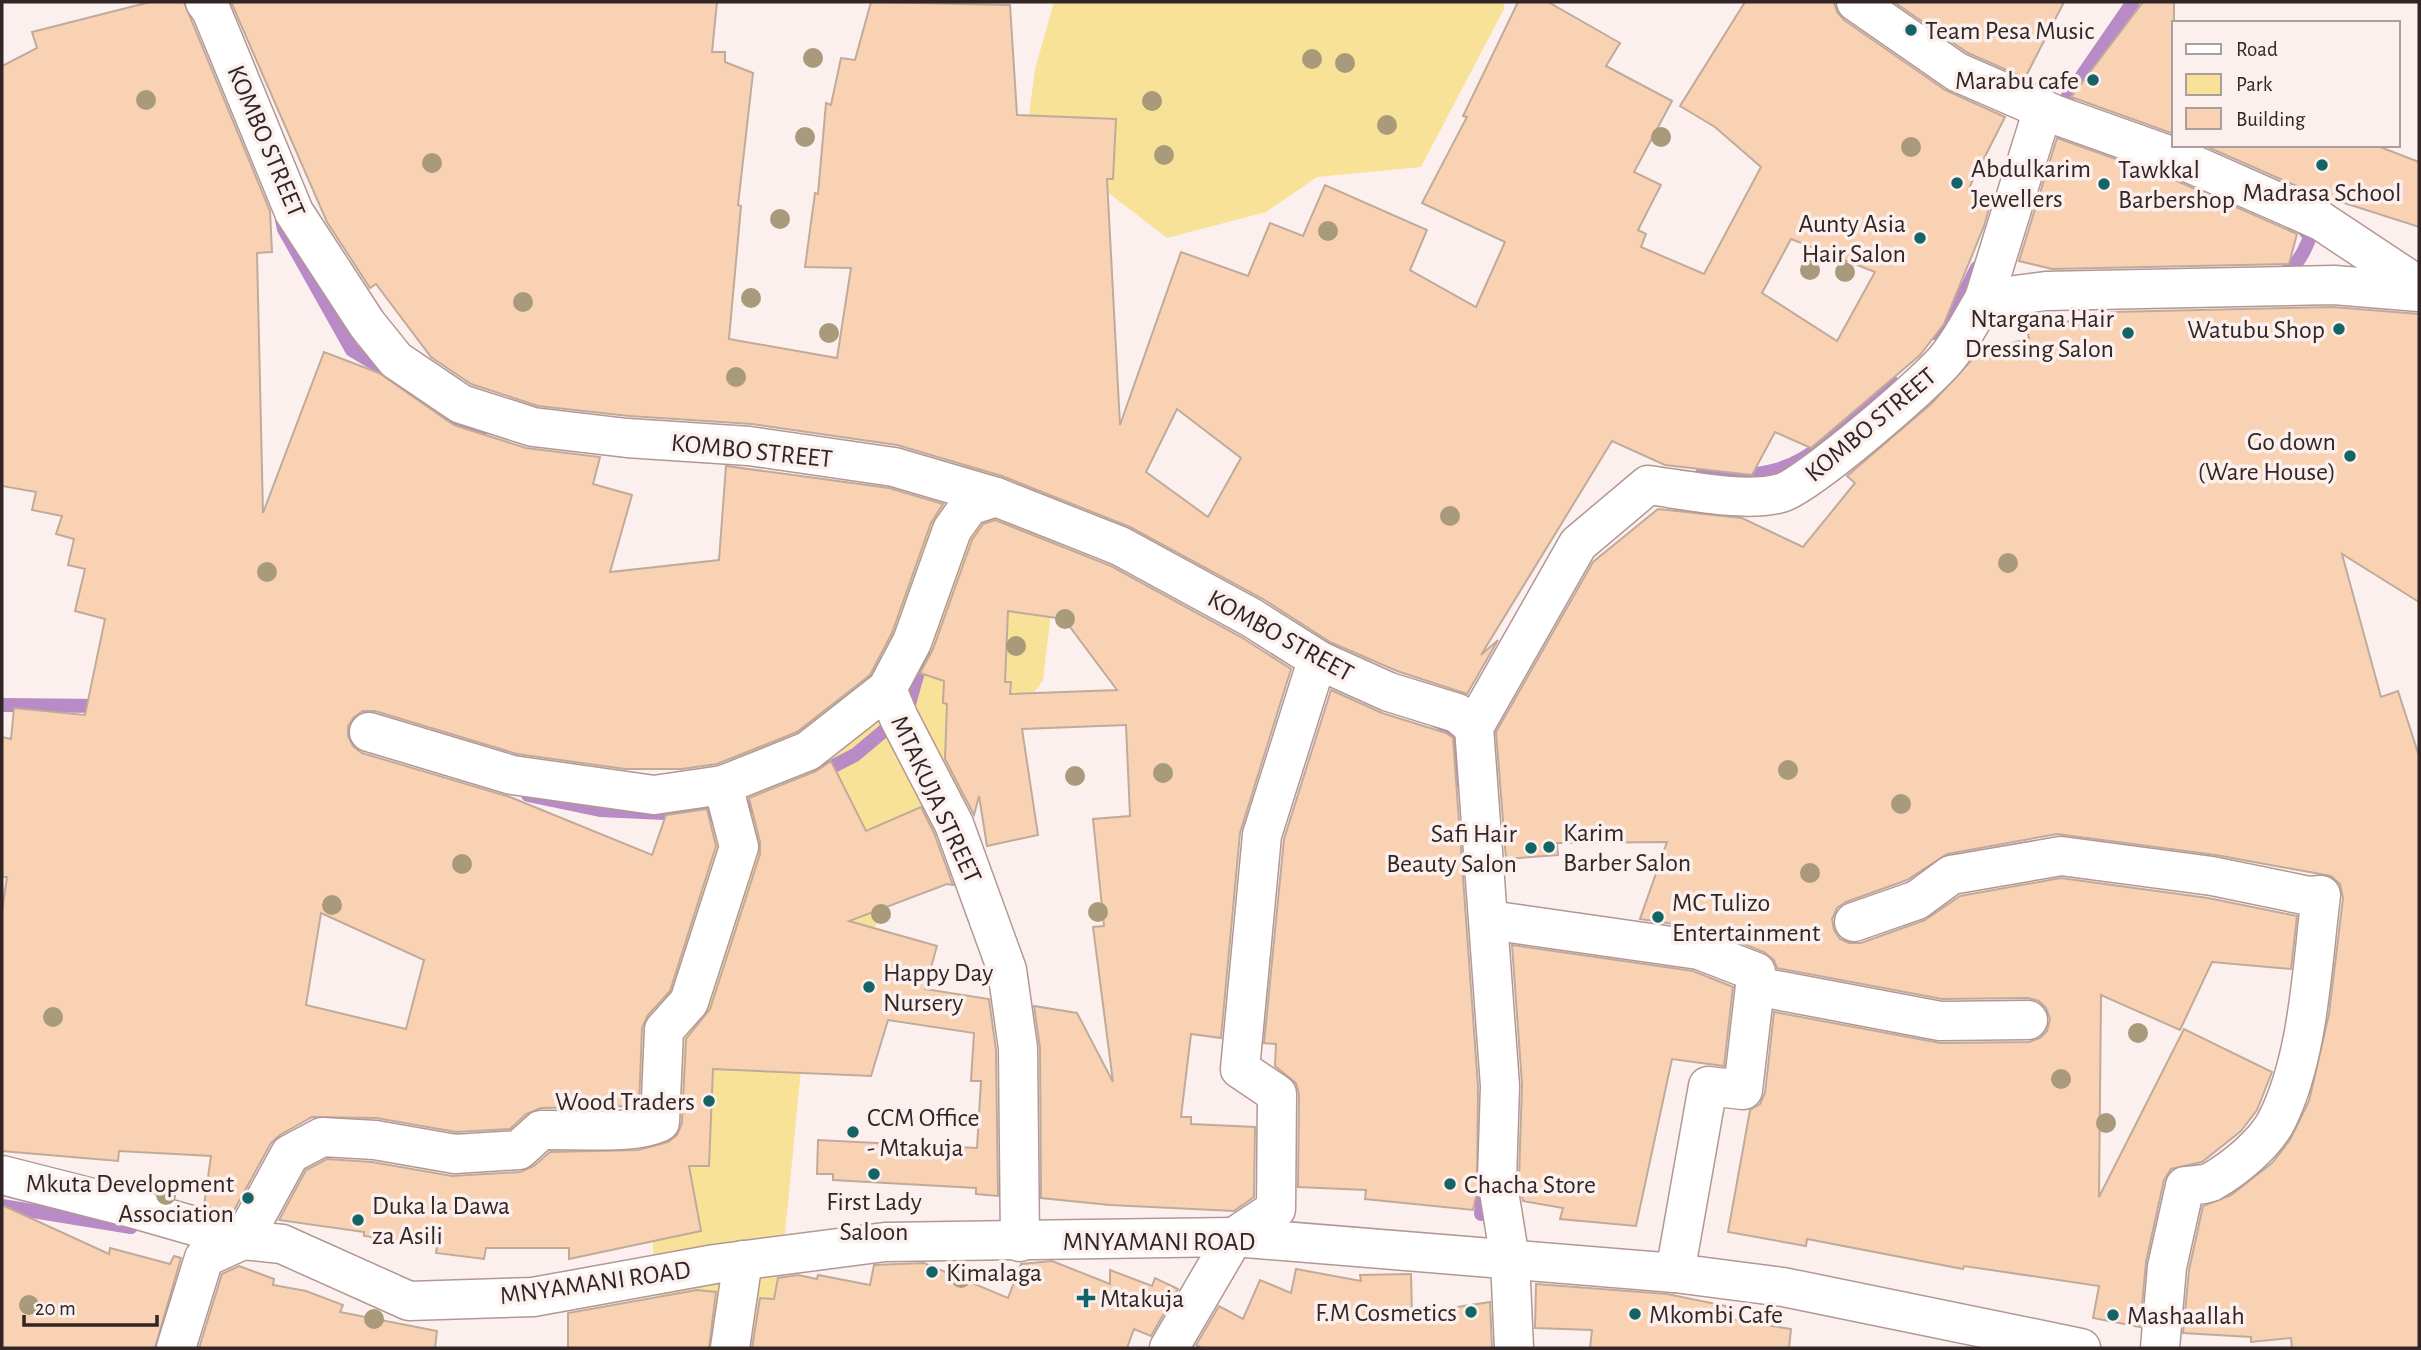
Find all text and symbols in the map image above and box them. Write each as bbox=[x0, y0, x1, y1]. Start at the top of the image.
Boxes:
place label: Team Pesa Music bbox=[1925, 18, 2094, 44]
legend bbox=[2172, 21, 2400, 147]
marker: Team Pesa Music bbox=[1903, 22, 1919, 38]
text: Road bbox=[2236, 39, 2278, 60]
street label: KOMBO STREET bbox=[222, 62, 310, 221]
place label: Marabu cafe bbox=[1955, 68, 2079, 94]
marker: Marabu cafe bbox=[2085, 72, 2101, 88]
text: Park bbox=[2236, 74, 2273, 95]
text: Building bbox=[2236, 109, 2306, 130]
place label: Abdulkarim Jewellers bbox=[1971, 156, 2091, 212]
place label: Tawkkal Barbershop bbox=[2118, 157, 2235, 213]
marker: Madrasa School bbox=[2314, 157, 2330, 173]
marker: Abdulkarim Jewellers bbox=[1949, 175, 1965, 191]
marker: Tawkkal Barbershop bbox=[2096, 176, 2112, 192]
place label: Madrasa School bbox=[2242, 180, 2402, 206]
place label: Aunty Asia Hair Salon bbox=[1798, 211, 1906, 267]
marker: Aunty Asia Hair Salon bbox=[1912, 230, 1928, 246]
place label: Ntargana Hair Dressing Salon bbox=[1965, 306, 2115, 362]
place label: Watubu Shop bbox=[2187, 317, 2325, 343]
marker: Watubu Shop bbox=[2331, 321, 2347, 337]
marker: Ntargana Hair Dressing Salon bbox=[2120, 325, 2136, 341]
street label: KOMBO STREET bbox=[1800, 362, 1941, 487]
place label: Go down (Ware House) bbox=[2197, 429, 2336, 485]
street label: KOMBO STREET bbox=[670, 430, 834, 472]
marker: Go down (Ware House) bbox=[2342, 448, 2358, 464]
street label: KOMBO STREET bbox=[1203, 585, 1358, 687]
street label: MTAKUJA STREET bbox=[886, 712, 986, 887]
place label: Karim Barber Salon bbox=[1563, 820, 1691, 876]
place label: Safi Hair Beauty Salon bbox=[1386, 821, 1518, 877]
marker: Karim Barber Salon bbox=[1541, 839, 1557, 855]
marker: Safi Hair Beauty Salon bbox=[1523, 840, 1539, 856]
place label: MC Tulizo Entertainment bbox=[1672, 890, 1820, 946]
marker: MC Tulizo Entertainment bbox=[1650, 909, 1666, 925]
place label: Happy Day Nursery bbox=[883, 960, 993, 1016]
marker: Happy Day Nursery bbox=[861, 979, 877, 995]
place label: Wood Traders bbox=[555, 1089, 695, 1115]
marker: Wood Traders bbox=[701, 1093, 717, 1109]
place label: CCM Office - Mtakuja bbox=[867, 1105, 980, 1161]
marker: CCM Office - Mtakuja bbox=[845, 1124, 861, 1140]
marker: First Lady Saloon bbox=[866, 1166, 882, 1182]
place label: Mkuta Development Association bbox=[26, 1171, 234, 1227]
place label: Chacha Store bbox=[1464, 1172, 1596, 1198]
marker: Chacha Store bbox=[1442, 1176, 1458, 1192]
place label: First Lady Saloon bbox=[826, 1189, 922, 1245]
marker: Mkuta Development Association bbox=[240, 1190, 256, 1206]
place label: Duka la Dawa za Asili bbox=[372, 1193, 510, 1249]
marker: Duka la Dawa za Asili bbox=[350, 1212, 366, 1228]
street label: MNYAMANI ROAD bbox=[1063, 1229, 1255, 1255]
street label: MNYAMANI ROAD bbox=[498, 1257, 692, 1309]
place label: Kimalaga bbox=[946, 1260, 1042, 1286]
marker: Kimalaga bbox=[924, 1264, 940, 1280]
scale bar bbox=[24, 1284, 158, 1328]
place label: Mtakuja bbox=[1100, 1286, 1184, 1312]
marker: Mtakuja bbox=[1078, 1290, 1094, 1306]
text: 20 m bbox=[35, 1298, 76, 1319]
place label: F.M Cosmetics bbox=[1315, 1300, 1457, 1326]
place label: Mkombi Cafe bbox=[1649, 1302, 1783, 1328]
place label: Mashaallah bbox=[2127, 1303, 2245, 1329]
marker: F.M Cosmetics bbox=[1463, 1304, 1479, 1320]
marker: Mkombi Cafe bbox=[1627, 1306, 1643, 1322]
marker: Mashaallah bbox=[2105, 1307, 2121, 1323]

